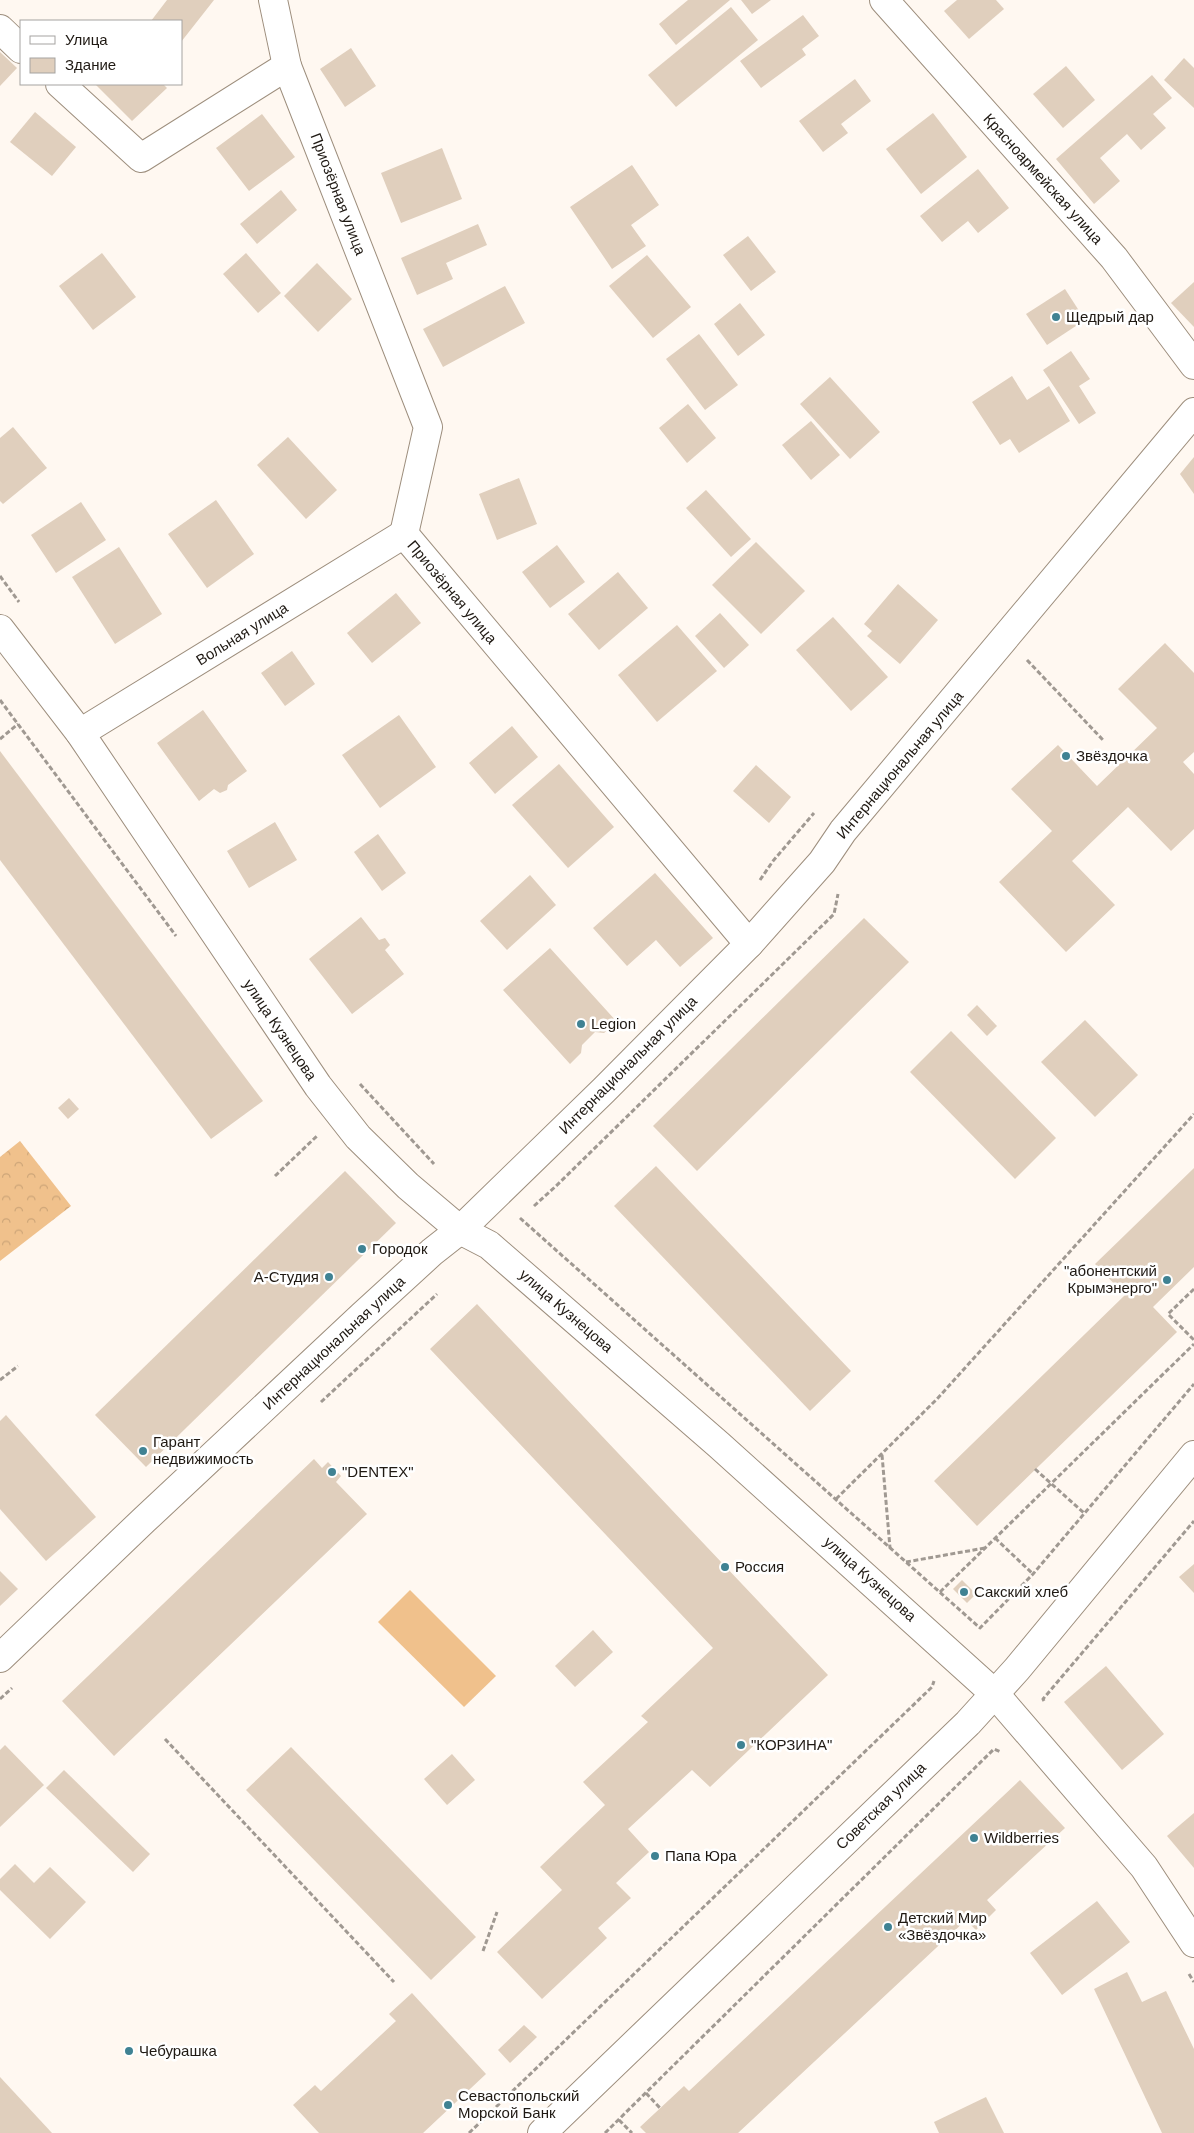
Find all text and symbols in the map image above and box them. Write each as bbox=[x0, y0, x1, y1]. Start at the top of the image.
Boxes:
legend bbox=[20, 20, 182, 85]
text: Улица bbox=[65, 31, 108, 48]
text: Здание bbox=[65, 56, 116, 73]
street label: Красноармейская улица bbox=[980, 110, 1107, 248]
street label: Приозёрная улица bbox=[307, 130, 370, 258]
place label: Щедрый дар bbox=[1066, 308, 1154, 325]
marker: Щедрый дар bbox=[1050, 311, 1062, 323]
street label: Приозёрная улица bbox=[404, 537, 501, 647]
street label: Вольная улица bbox=[193, 598, 291, 669]
street label: Интернациональная улица bbox=[833, 687, 967, 842]
place label: Звёздочка bbox=[1076, 747, 1148, 764]
marker: Звёздочка bbox=[1060, 750, 1072, 762]
street label: улица Кузнецова bbox=[240, 976, 321, 1084]
street label: Интернациональная улица bbox=[555, 992, 700, 1137]
place label: Legion bbox=[591, 1015, 636, 1032]
marker: Legion bbox=[575, 1018, 587, 1030]
place label: Городок bbox=[372, 1240, 428, 1257]
marker: Городок bbox=[356, 1243, 368, 1255]
place label: "абонентский Крымэнерго" bbox=[1064, 1262, 1157, 1296]
street label: улица Кузнецова bbox=[516, 1265, 617, 1356]
place label: А-Студия bbox=[254, 1268, 319, 1285]
marker: А-Студия bbox=[323, 1271, 335, 1283]
street label: Интернациональная улица bbox=[259, 1272, 409, 1413]
marker: "абонентский Крымэнерго" bbox=[1161, 1274, 1173, 1286]
place label: Гарант недвижимость bbox=[153, 1433, 254, 1467]
marker: Гарант недвижимость bbox=[137, 1445, 149, 1457]
place label: "DENTEX" bbox=[342, 1463, 414, 1480]
marker: "DENTEX" bbox=[326, 1466, 338, 1478]
street label: улица Кузнецова bbox=[821, 1533, 920, 1625]
place label: Россия bbox=[735, 1558, 784, 1575]
marker: Россия bbox=[719, 1561, 731, 1573]
place label: Сакский хлеб bbox=[974, 1583, 1068, 1600]
marker: Сакский хлеб bbox=[958, 1586, 970, 1598]
place label: "КОРЗИНА" bbox=[751, 1736, 832, 1753]
marker: "КОРЗИНА" bbox=[735, 1739, 747, 1751]
street label: Советская улица bbox=[832, 1758, 929, 1853]
place label: Wildberries bbox=[984, 1829, 1059, 1846]
marker: Wildberries bbox=[968, 1832, 980, 1844]
place label: Папа Юра bbox=[665, 1847, 737, 1864]
marker: Папа Юра bbox=[649, 1850, 661, 1862]
place label: Детский Мир «Звёздочка» bbox=[898, 1909, 987, 1943]
marker: Детский Мир «Звёздочка» bbox=[882, 1921, 894, 1933]
place label: Чебурашка bbox=[139, 2042, 217, 2059]
marker: Чебурашка bbox=[123, 2045, 135, 2057]
place label: Севастопольский Морской Банк bbox=[458, 2087, 579, 2121]
marker: Севастопольский Морской Банк bbox=[442, 2099, 454, 2111]

